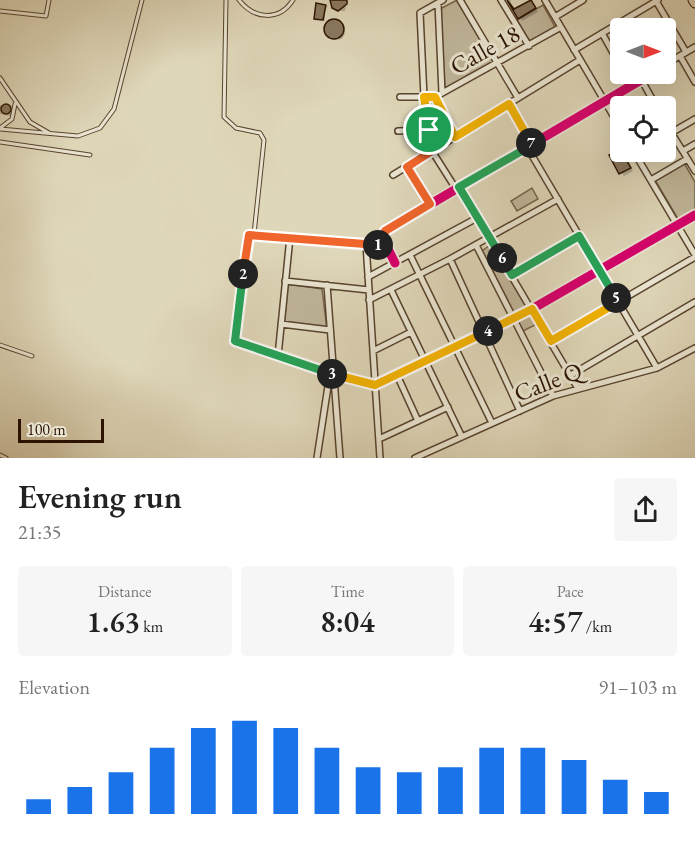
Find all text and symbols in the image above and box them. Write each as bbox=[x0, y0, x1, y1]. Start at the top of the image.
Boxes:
street label: Calle 18 bbox=[444, 18, 525, 81]
north arrow bbox=[610, 18, 676, 84]
map controls bbox=[610, 18, 676, 162]
button: locate bbox=[610, 96, 676, 162]
pin bbox=[403, 104, 454, 155]
icon: arrive bbox=[412, 113, 445, 146]
pin: 7 bbox=[516, 128, 546, 158]
text: 7 bbox=[527, 132, 535, 153]
pin: 1 bbox=[363, 230, 393, 260]
text: 1 bbox=[374, 234, 382, 255]
pin: 6 bbox=[487, 243, 517, 273]
text: 6 bbox=[498, 247, 506, 268]
pin: 2 bbox=[228, 259, 258, 289]
text: 2 bbox=[239, 263, 247, 284]
pin: 5 bbox=[601, 283, 631, 313]
text: 5 bbox=[612, 287, 620, 308]
pin: 4 bbox=[473, 316, 503, 346]
text: 4 bbox=[484, 320, 492, 341]
street label: Calle Q bbox=[509, 353, 590, 409]
pin: 3 bbox=[317, 359, 347, 389]
text: 3 bbox=[328, 363, 336, 384]
scale bar bbox=[18, 416, 104, 444]
text: 100 m bbox=[27, 419, 66, 440]
text: Evening run bbox=[18, 475, 182, 518]
button: share bbox=[614, 478, 677, 541]
text: 21:35 bbox=[18, 519, 61, 545]
text: Distance bbox=[98, 581, 152, 602]
text: Time bbox=[331, 581, 364, 602]
text: Pace bbox=[557, 581, 584, 602]
text: 1.63 bbox=[87, 602, 140, 641]
text: 8:04 bbox=[320, 602, 375, 641]
text: 4:57 bbox=[528, 602, 583, 641]
text: km bbox=[140, 616, 163, 637]
text: /km bbox=[583, 616, 612, 637]
text: Elevation bbox=[18, 674, 90, 700]
text: 91–103 m bbox=[598, 674, 677, 700]

